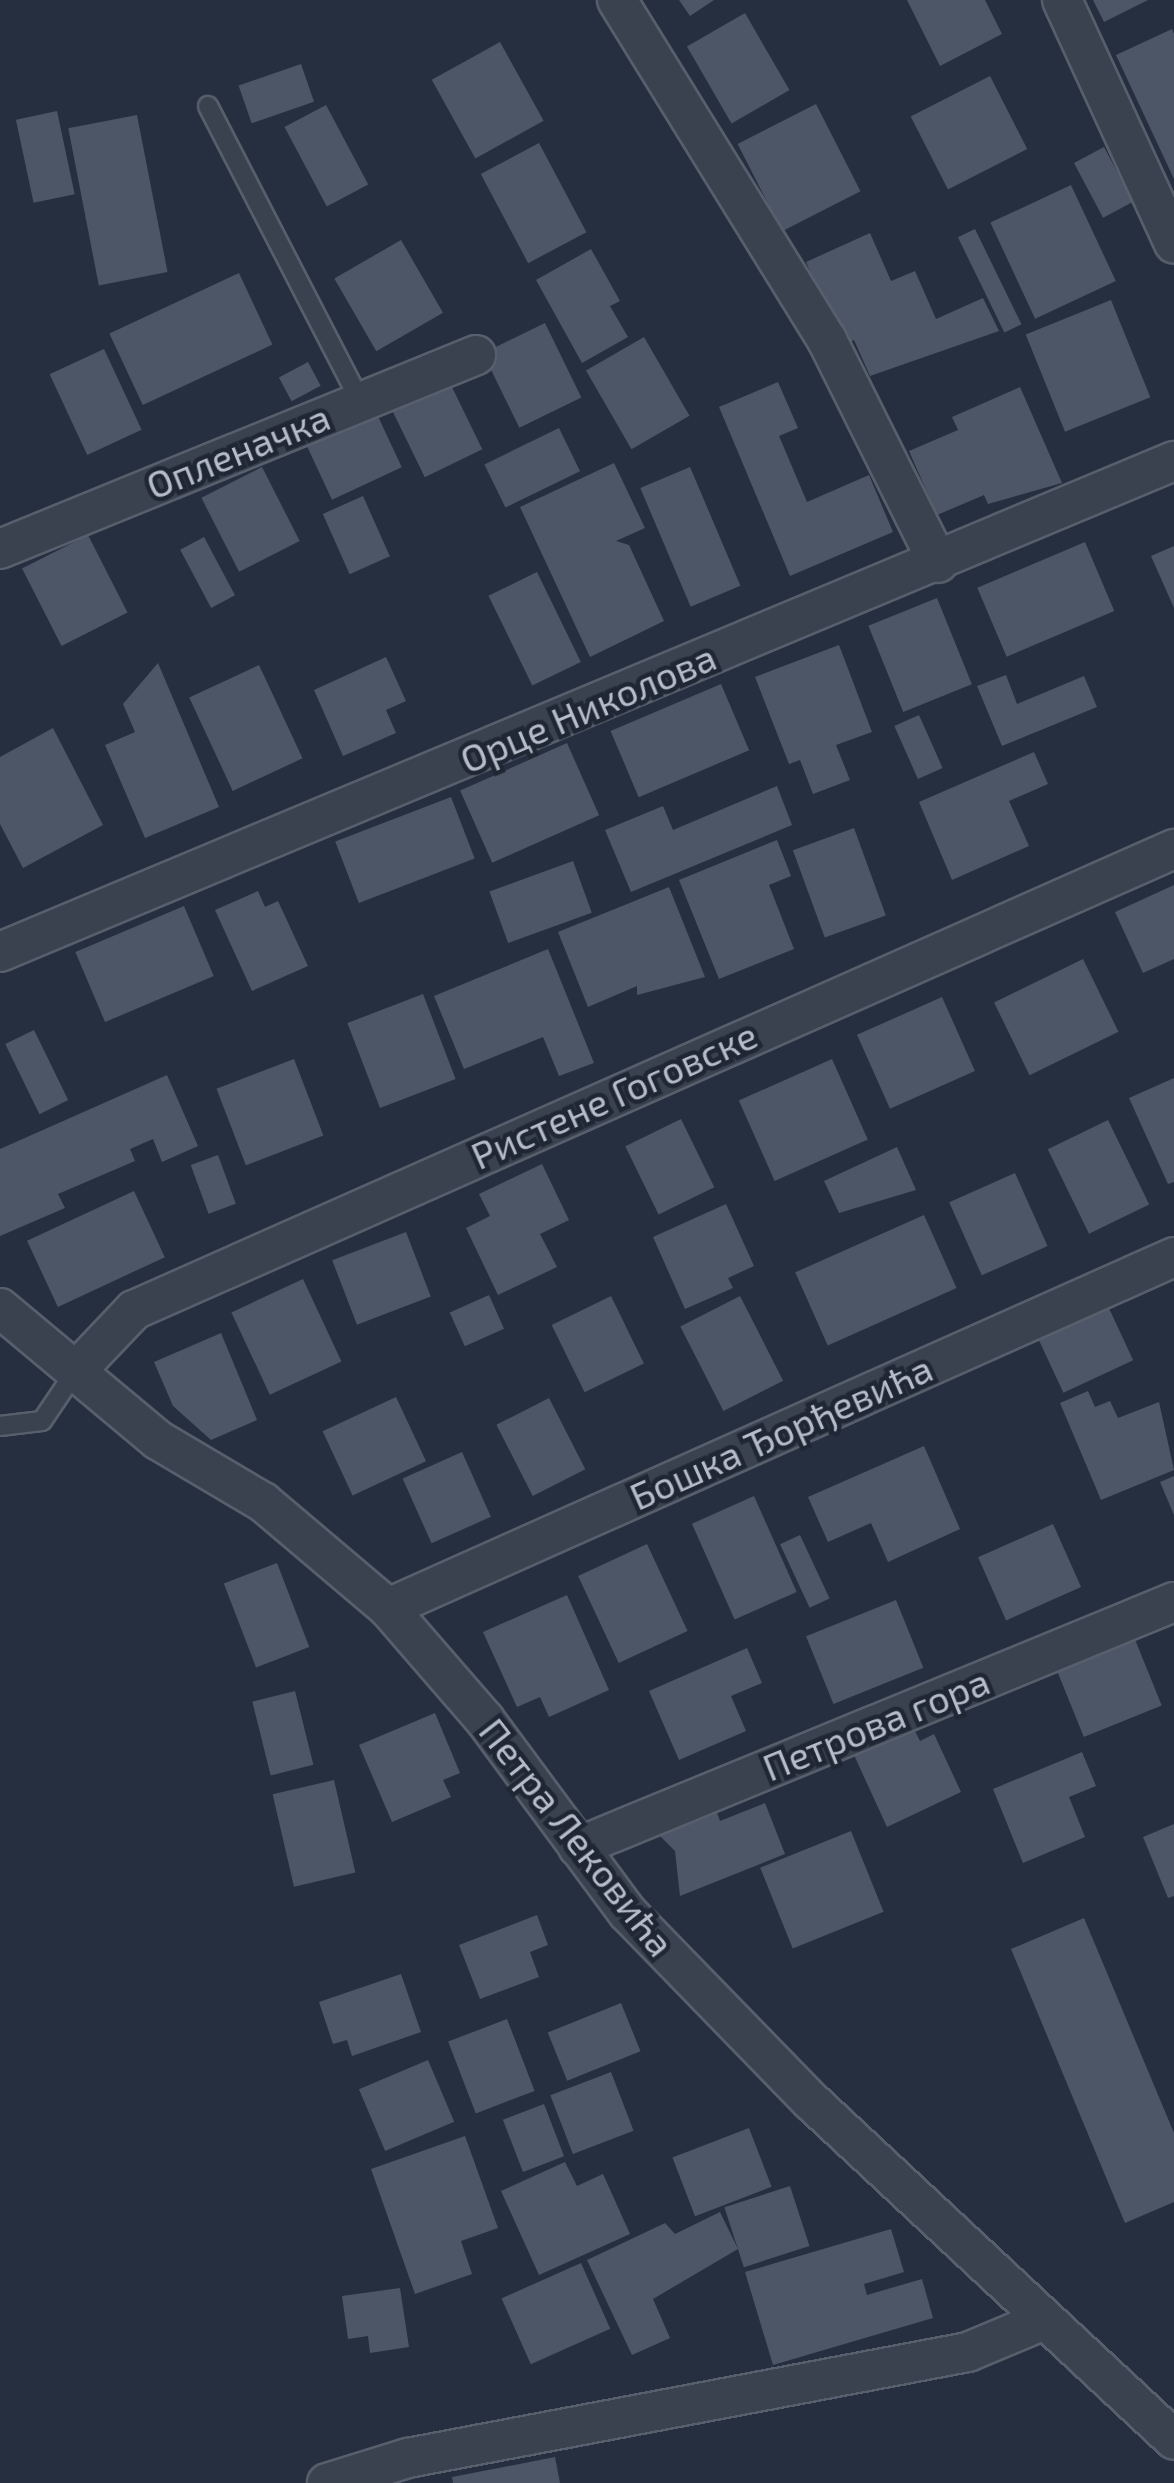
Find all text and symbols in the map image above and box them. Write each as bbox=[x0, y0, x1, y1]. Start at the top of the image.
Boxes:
street label: Опленачка bbox=[140, 394, 336, 508]
street label: Орце Николова bbox=[453, 634, 723, 782]
street label: Ристене Гоговске bbox=[464, 1012, 764, 1178]
street label: Бошка Ђорђевића bbox=[623, 1345, 939, 1519]
street label: Петрова гора bbox=[756, 1658, 996, 1790]
street label: Петра Лековића bbox=[470, 1709, 684, 1965]

